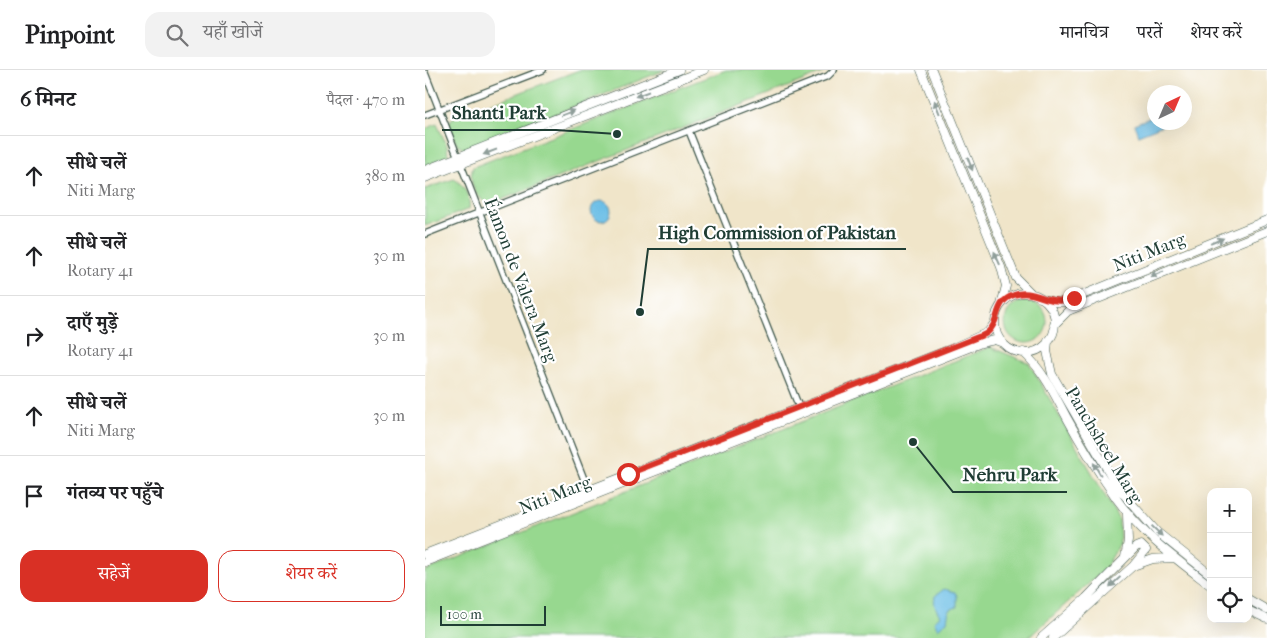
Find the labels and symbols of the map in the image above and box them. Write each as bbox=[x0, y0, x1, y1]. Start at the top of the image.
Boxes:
north arrow bbox=[1147, 85, 1192, 130]
one-way arrow bbox=[634, 90, 649, 98]
callout: Shanti Park bbox=[442, 96, 556, 130]
one-way arrow bbox=[933, 99, 941, 114]
text: Shanti Park bbox=[452, 102, 547, 124]
one-way arrow bbox=[561, 109, 576, 117]
one-way arrow bbox=[483, 149, 498, 156]
one-way arrow bbox=[966, 157, 974, 172]
street label: Éamon de Valera Marg bbox=[479, 195, 563, 366]
callout: High Commission of Pakistan bbox=[648, 215, 906, 249]
text: High Commission of Pakistan bbox=[658, 222, 897, 244]
street label: Niti Marg bbox=[1110, 228, 1189, 276]
one-way arrow bbox=[1210, 237, 1225, 245]
one-way arrow bbox=[992, 251, 1000, 265]
one-way arrow bbox=[1149, 271, 1164, 279]
route end bbox=[1063, 287, 1086, 310]
street label: Panchsheel Marg bbox=[1060, 383, 1147, 508]
callout: Nehru Park bbox=[953, 458, 1067, 492]
one-way arrow bbox=[1093, 462, 1102, 475]
route start bbox=[617, 463, 640, 486]
text: Nehru Park bbox=[963, 464, 1059, 486]
street label: Niti Marg bbox=[516, 471, 595, 519]
one-way arrow bbox=[1150, 525, 1162, 537]
one-way arrow bbox=[1109, 576, 1121, 588]
scale bar bbox=[440, 603, 546, 626]

